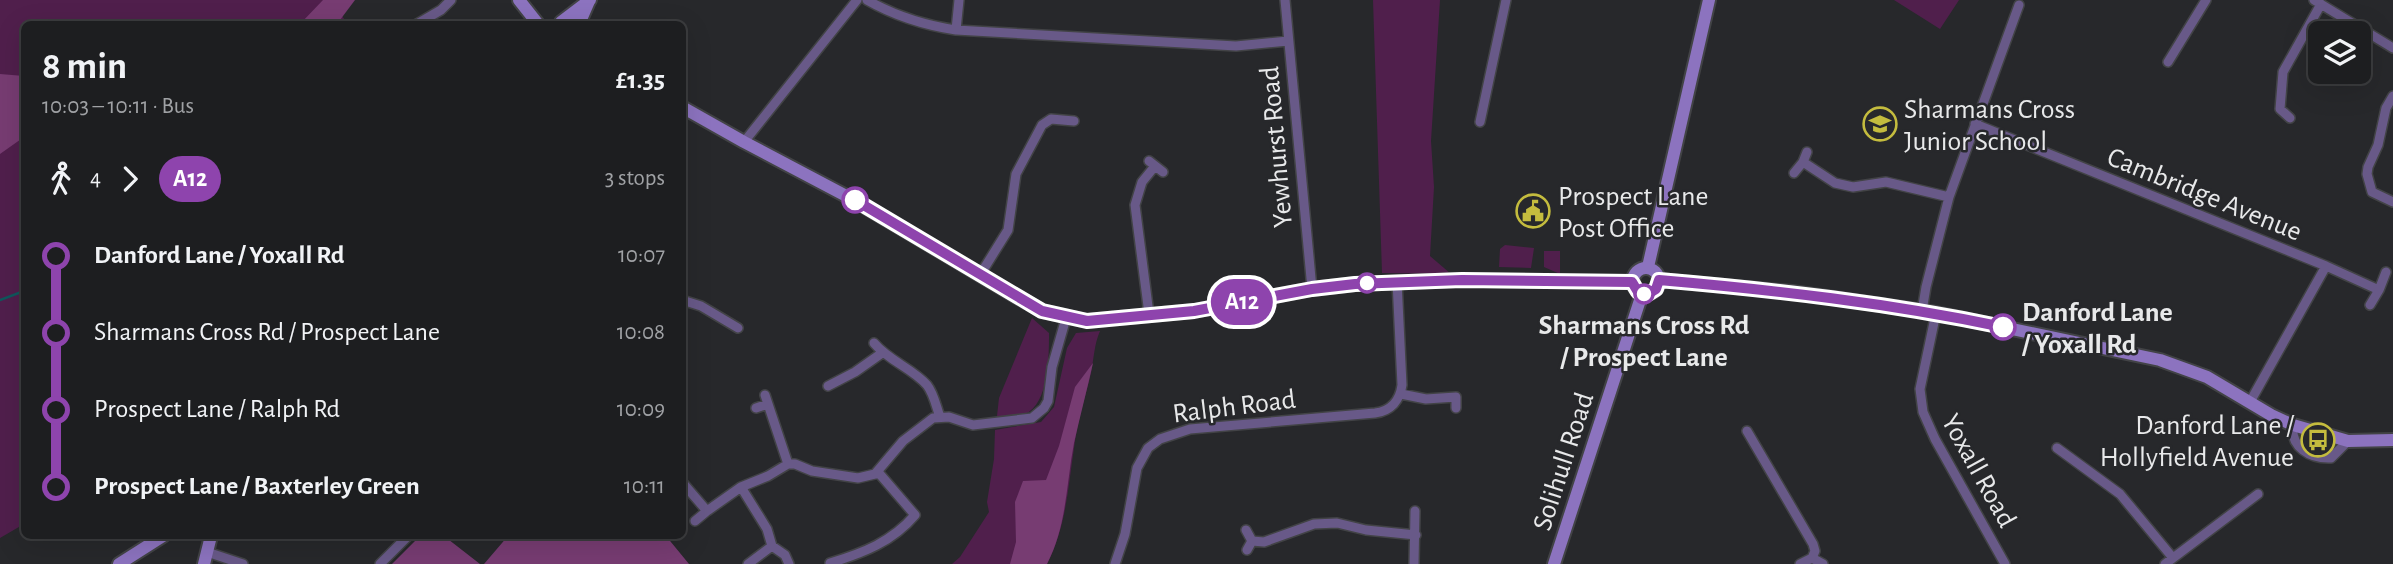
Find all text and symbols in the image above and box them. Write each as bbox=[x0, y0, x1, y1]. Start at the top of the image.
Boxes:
map controls bbox=[2308, 21, 2371, 84]
button: layers bbox=[2308, 21, 2371, 84]
text: 8 min bbox=[42, 48, 127, 86]
street label: Yewhurst Road bbox=[1256, 65, 1298, 229]
text: £1.35 bbox=[616, 67, 665, 93]
text: 10:03 – 10:11 · Bus bbox=[42, 95, 194, 118]
place label: Sharmans Cross Junior School bbox=[1904, 96, 2075, 156]
school or university icon: Sharmans Cross Junior School bbox=[1861, 105, 1899, 143]
street label: Cambridge Avenue bbox=[2103, 143, 2305, 247]
icon: walk bbox=[42, 160, 80, 198]
icon: forward bbox=[111, 160, 149, 198]
text: 4 bbox=[90, 167, 101, 190]
text: A12 bbox=[173, 167, 207, 191]
text: 3 stops bbox=[605, 167, 665, 190]
place label: Prospect Lane Post Office bbox=[1558, 183, 1708, 243]
unlabelled marker bbox=[842, 187, 868, 213]
public building icon: Prospect Lane Post Office bbox=[1514, 192, 1552, 230]
text: Danford Lane / Yoxall Rd bbox=[94, 242, 344, 268]
text: 10:07 bbox=[618, 244, 665, 267]
unlabelled marker bbox=[1357, 273, 1377, 293]
line badge: A12 bbox=[1202, 279, 1282, 325]
marker: Sharmans Cross Rd / Prospect Lane bbox=[1634, 284, 1654, 304]
text: A12 bbox=[1225, 290, 1259, 314]
place label: Danford Lane / Yoxall Rd bbox=[2021, 299, 2173, 359]
place label: Sharmans Cross Rd / Prospect Lane bbox=[1538, 312, 1750, 372]
marker: Danford Lane / Yoxall Rd bbox=[1990, 314, 2016, 340]
text: Sharmans Cross Rd / Prospect Lane bbox=[94, 319, 440, 345]
text: 10:08 bbox=[617, 321, 665, 344]
street label: Ralph Road bbox=[1171, 386, 1297, 428]
street label: Solihull Road bbox=[1528, 389, 1599, 534]
text: Prospect Lane / Ralph Rd bbox=[94, 396, 340, 422]
text: 10:09 bbox=[617, 398, 665, 421]
street label: Yoxall Road bbox=[1936, 410, 2021, 532]
place label: Danford Lane / Hollyfield Avenue bbox=[2100, 412, 2295, 472]
bus stop icon: Danford Lane / Hollyfield Avenue bbox=[2299, 421, 2337, 459]
text: Prospect Lane / Baxterley Green bbox=[94, 473, 420, 499]
text: 10:11 bbox=[624, 475, 665, 498]

